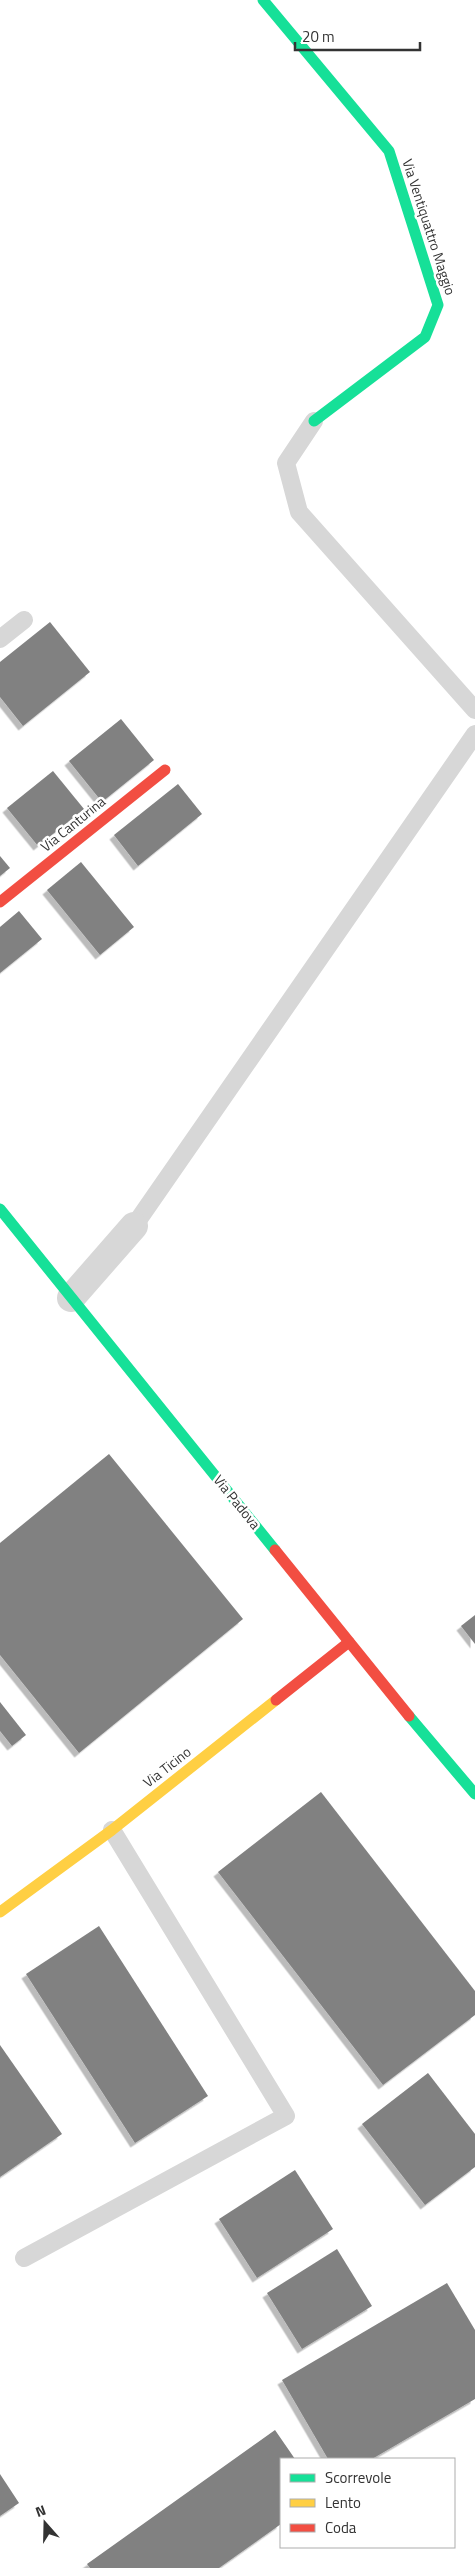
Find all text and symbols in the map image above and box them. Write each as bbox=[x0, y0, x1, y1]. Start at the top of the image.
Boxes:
scale bar bbox=[295, 20, 420, 52]
text: 20 m bbox=[302, 25, 335, 48]
street label: Via Ventiquattro Maggio bbox=[398, 156, 461, 298]
street label: Via Canturina bbox=[36, 791, 110, 856]
street label: Via Padova bbox=[209, 1470, 266, 1534]
street label: Via Ticino bbox=[138, 1741, 195, 1792]
legend bbox=[280, 2458, 455, 2548]
text: Scorrevole bbox=[325, 2466, 391, 2489]
text: Lento bbox=[325, 2491, 361, 2514]
north arrow bbox=[20, 2498, 70, 2548]
text: N bbox=[32, 2499, 49, 2522]
text: Coda bbox=[325, 2516, 357, 2539]

